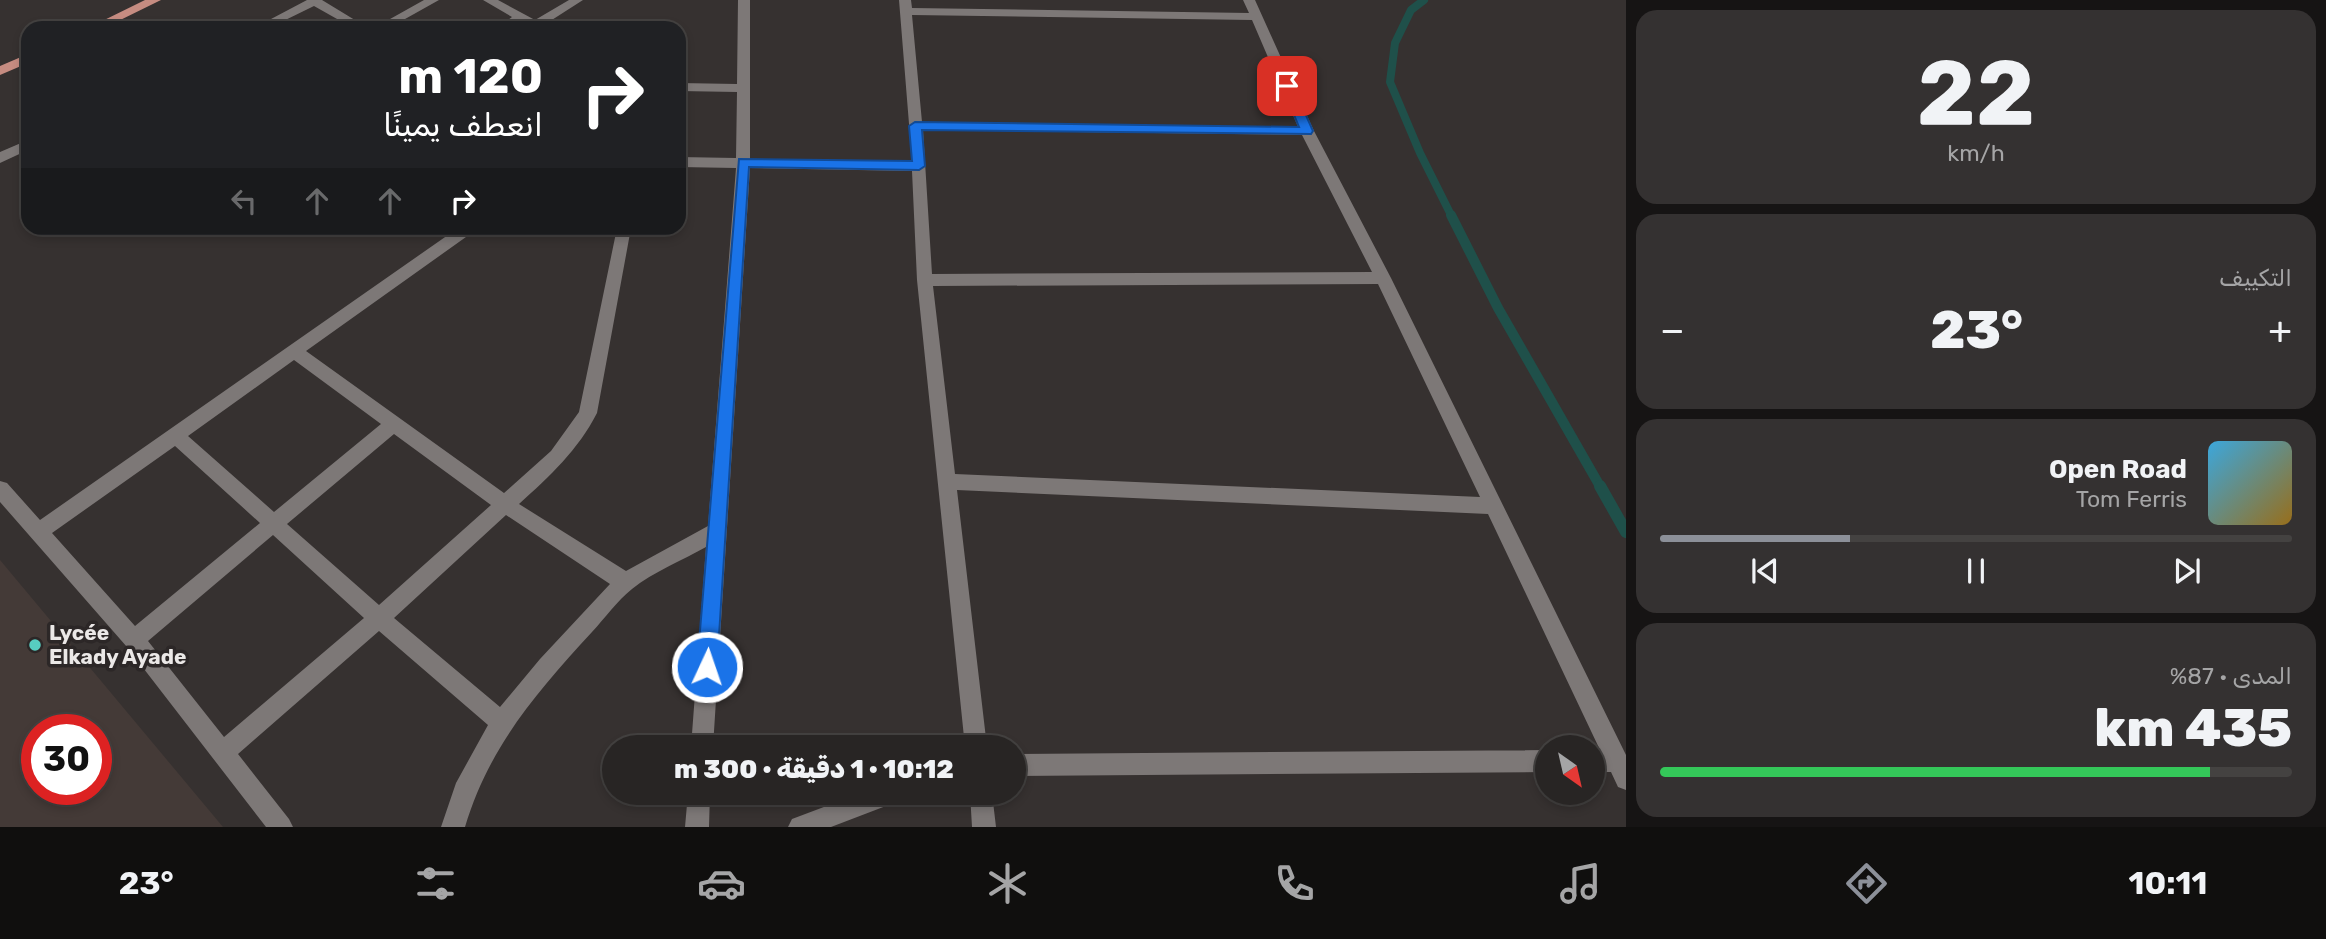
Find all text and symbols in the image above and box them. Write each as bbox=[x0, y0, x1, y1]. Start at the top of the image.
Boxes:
text: 22 bbox=[1917, 39, 2035, 147]
text: 120 m bbox=[398, 47, 543, 105]
icon: right bbox=[567, 49, 658, 140]
pin bbox=[1257, 56, 1317, 116]
icon: arrive bbox=[1268, 67, 1306, 105]
text: انعطف يمينًا bbox=[383, 106, 543, 144]
text: km/h bbox=[1947, 139, 2005, 167]
icon: left bbox=[225, 182, 263, 220]
icon: ahead bbox=[298, 182, 336, 220]
icon: ahead bbox=[371, 182, 409, 220]
icon: right bbox=[444, 182, 482, 220]
text: التكييف bbox=[2219, 264, 2292, 292]
text: 23° bbox=[1930, 299, 2023, 361]
text: − bbox=[1660, 307, 1685, 353]
text: + bbox=[2268, 307, 2292, 353]
text: Open Road bbox=[2049, 454, 2187, 485]
text: Tom Ferris bbox=[2076, 485, 2187, 513]
icon: previous bbox=[1746, 552, 1784, 590]
icon: pause bbox=[1957, 552, 1995, 590]
icon: next bbox=[2168, 552, 2206, 590]
place label: Lycée Elkady Ayade bbox=[49, 620, 186, 669]
position arrow bbox=[670, 630, 744, 704]
marker: Lycée Elkady Ayade bbox=[27, 637, 43, 653]
text: المدى · 87% bbox=[2170, 662, 2292, 690]
text: 435 km bbox=[2094, 697, 2292, 759]
speed limit sign: 30 bbox=[21, 714, 112, 805]
north arrow bbox=[1535, 735, 1605, 805]
map controls bbox=[1535, 735, 1605, 805]
text: 10:12 · 1 دقيقة · 300 m bbox=[674, 754, 954, 785]
icon: filters bbox=[411, 859, 460, 908]
icon: car bbox=[697, 859, 746, 908]
icon: climate bbox=[983, 859, 1032, 908]
icon: phone bbox=[1270, 859, 1319, 908]
icon: music bbox=[1556, 859, 1605, 908]
icon: directions bbox=[1842, 859, 1891, 908]
text: 23° bbox=[119, 864, 174, 902]
text: 10:11 bbox=[2129, 864, 2207, 902]

